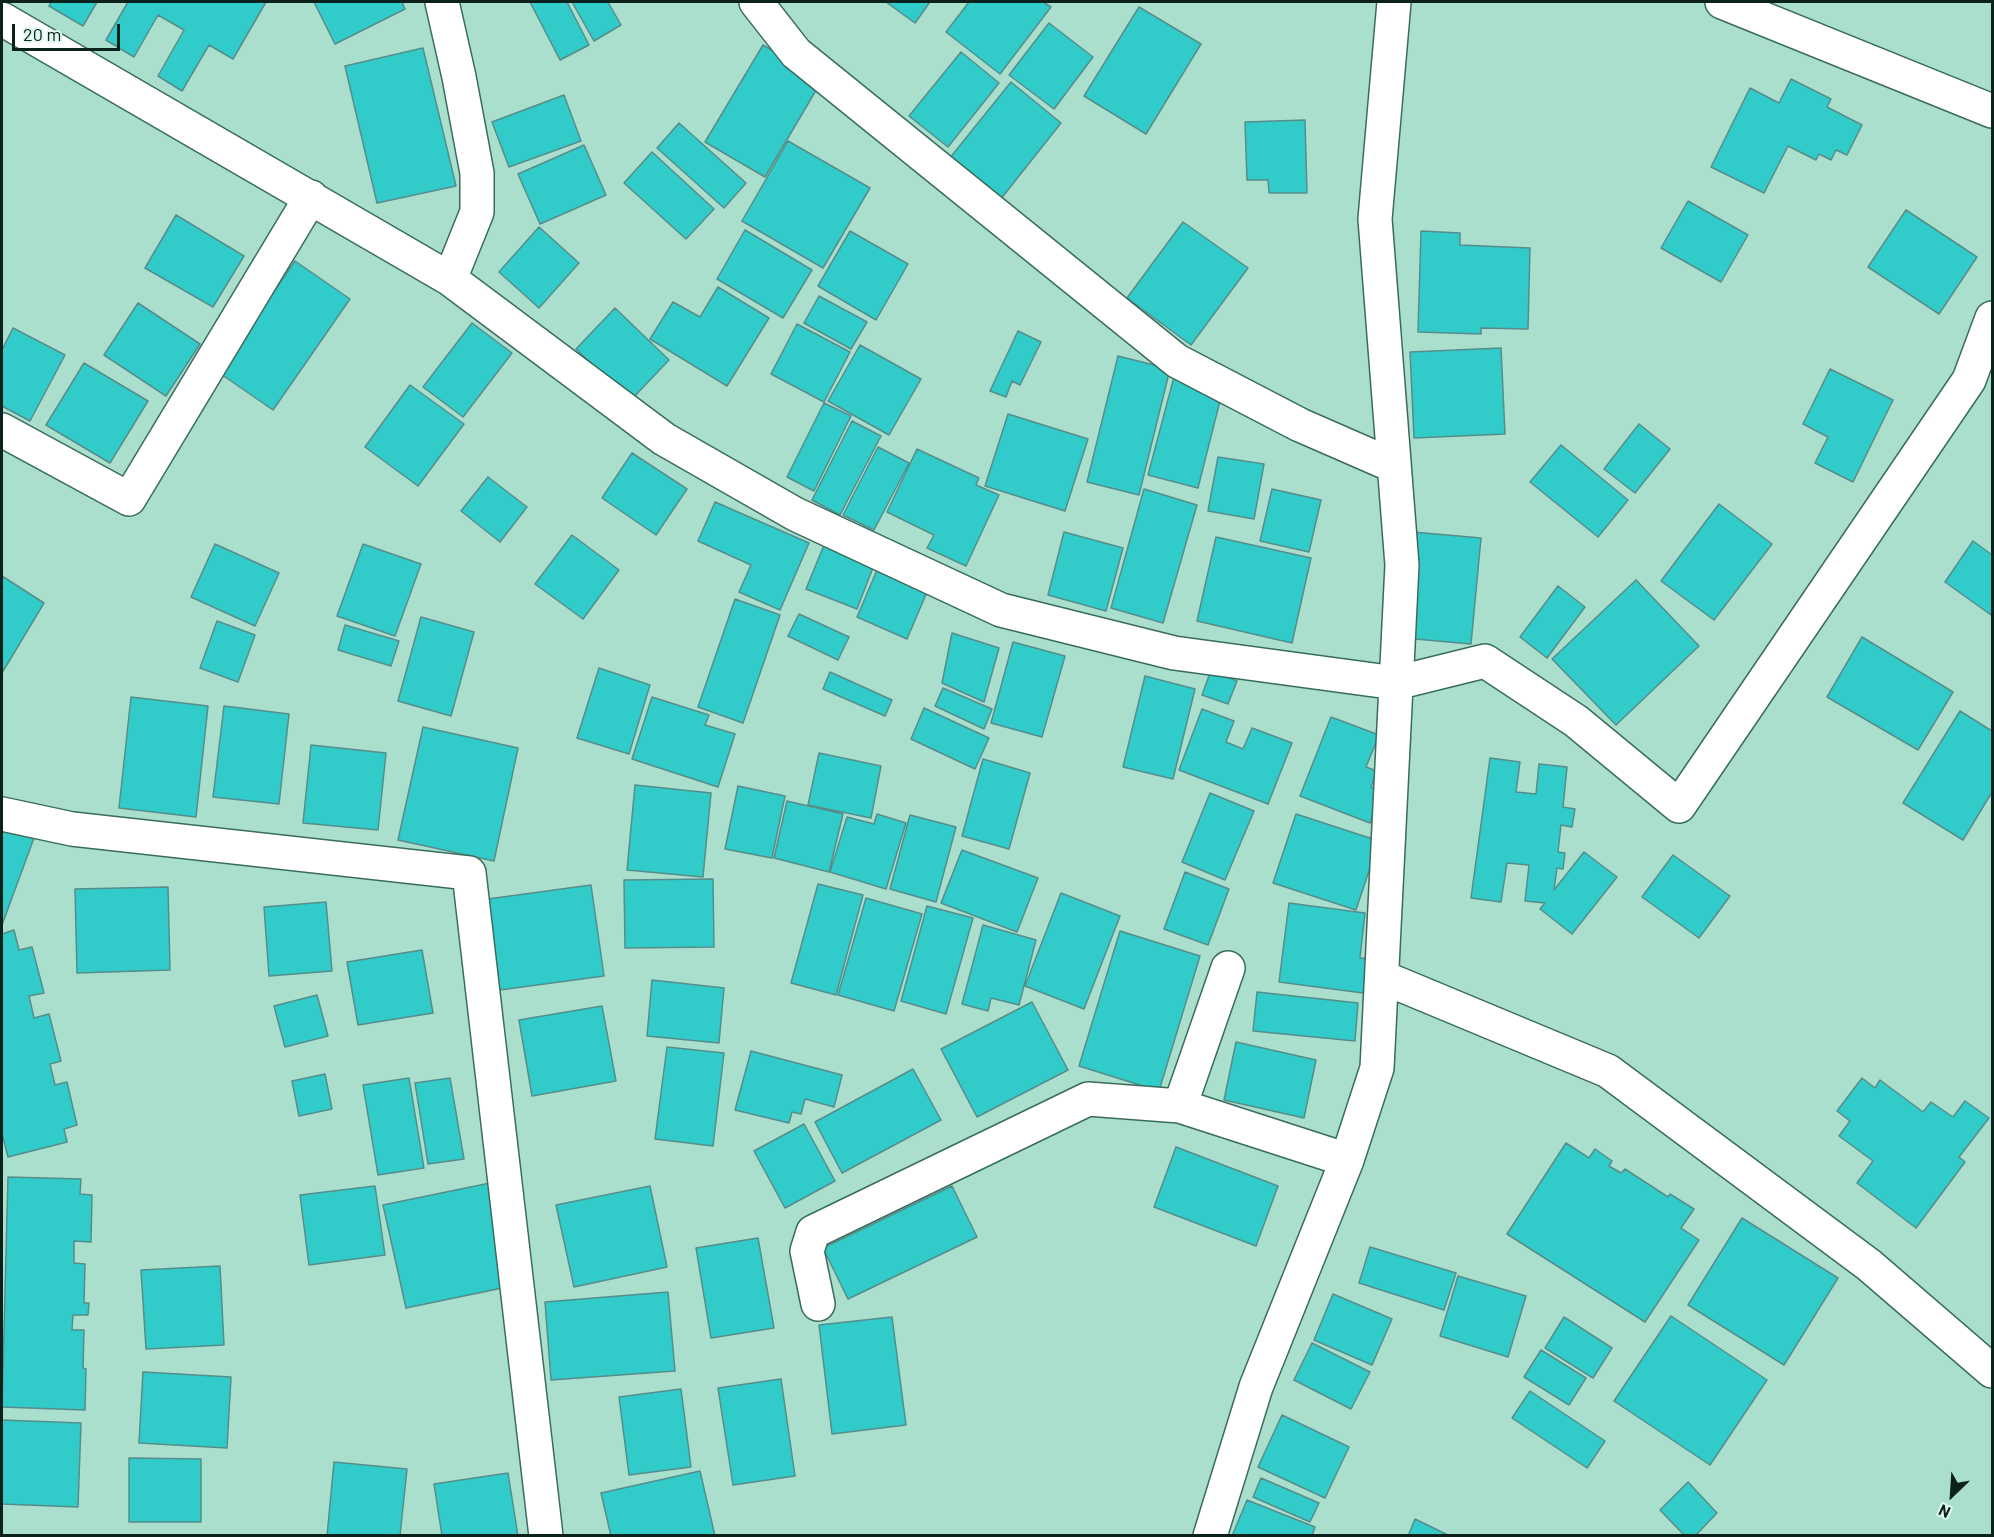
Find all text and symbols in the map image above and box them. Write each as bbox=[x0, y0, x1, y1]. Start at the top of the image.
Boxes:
scale bar bbox=[15, 12, 123, 50]
text: 20 m bbox=[23, 23, 61, 45]
north arrow bbox=[1922, 1465, 1982, 1525]
text: N bbox=[1935, 1501, 1953, 1523]

